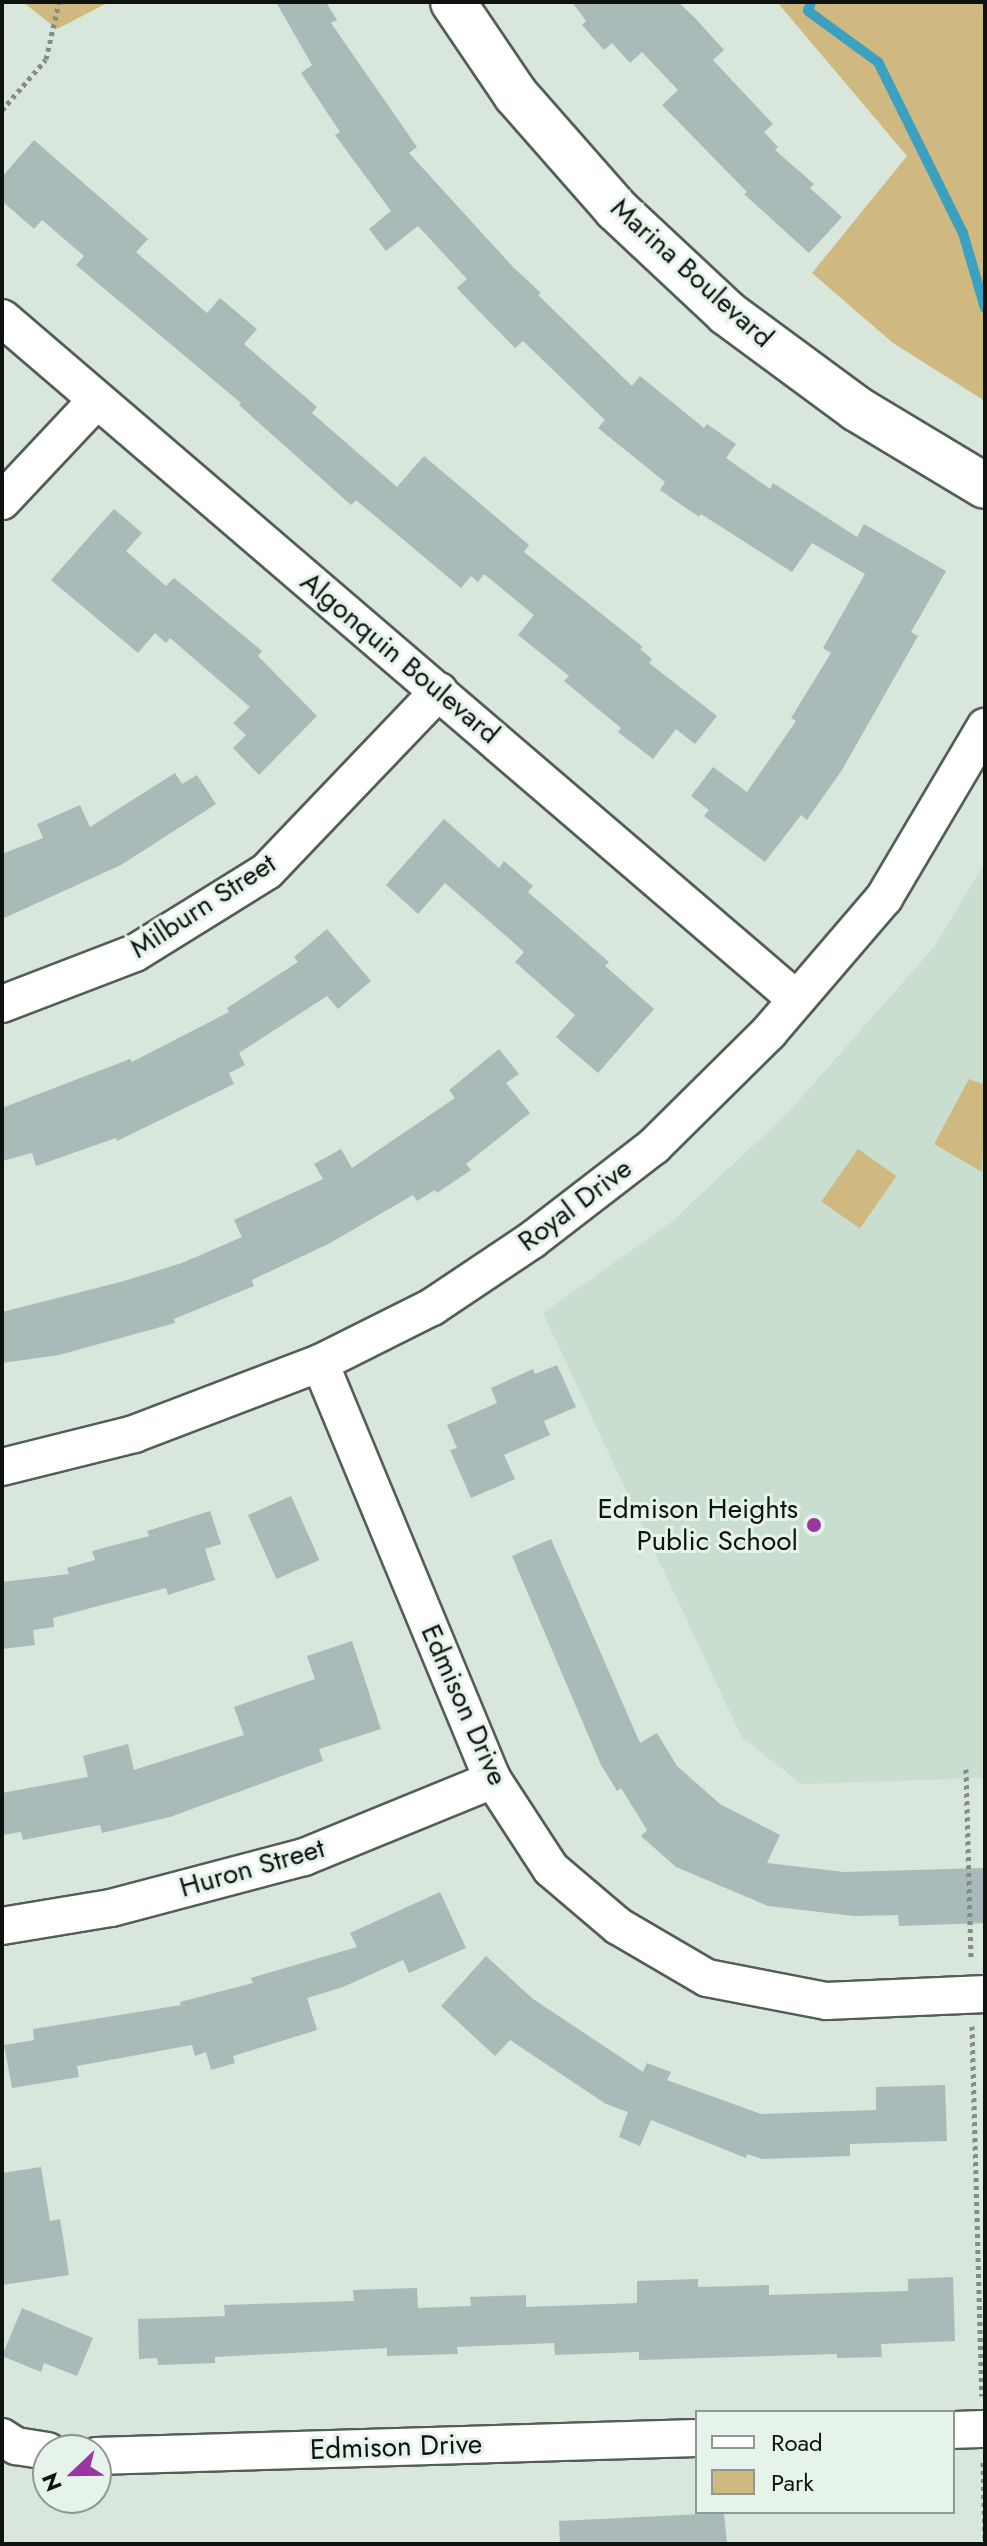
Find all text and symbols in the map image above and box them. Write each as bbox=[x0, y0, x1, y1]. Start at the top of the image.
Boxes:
street label: Marina Boulevard bbox=[604, 191, 780, 355]
street label: Algonquin Boulevard bbox=[294, 565, 506, 751]
street label: Milburn Street bbox=[124, 847, 282, 965]
street label: Royal Drive bbox=[512, 1151, 638, 1259]
place label: Edmison Heights Public School bbox=[597, 1492, 798, 1558]
marker: Edmison Heights Public School bbox=[805, 1516, 823, 1534]
street label: Edmison Drive bbox=[414, 1619, 514, 1791]
street label: Huron Street bbox=[176, 1831, 328, 1905]
legend bbox=[695, 2410, 955, 2514]
text: Road bbox=[771, 2425, 823, 2460]
street label: Edmison Drive bbox=[309, 2427, 483, 2467]
north arrow bbox=[32, 2434, 112, 2514]
text: Park bbox=[771, 2465, 814, 2500]
text: N bbox=[33, 2468, 70, 2496]

